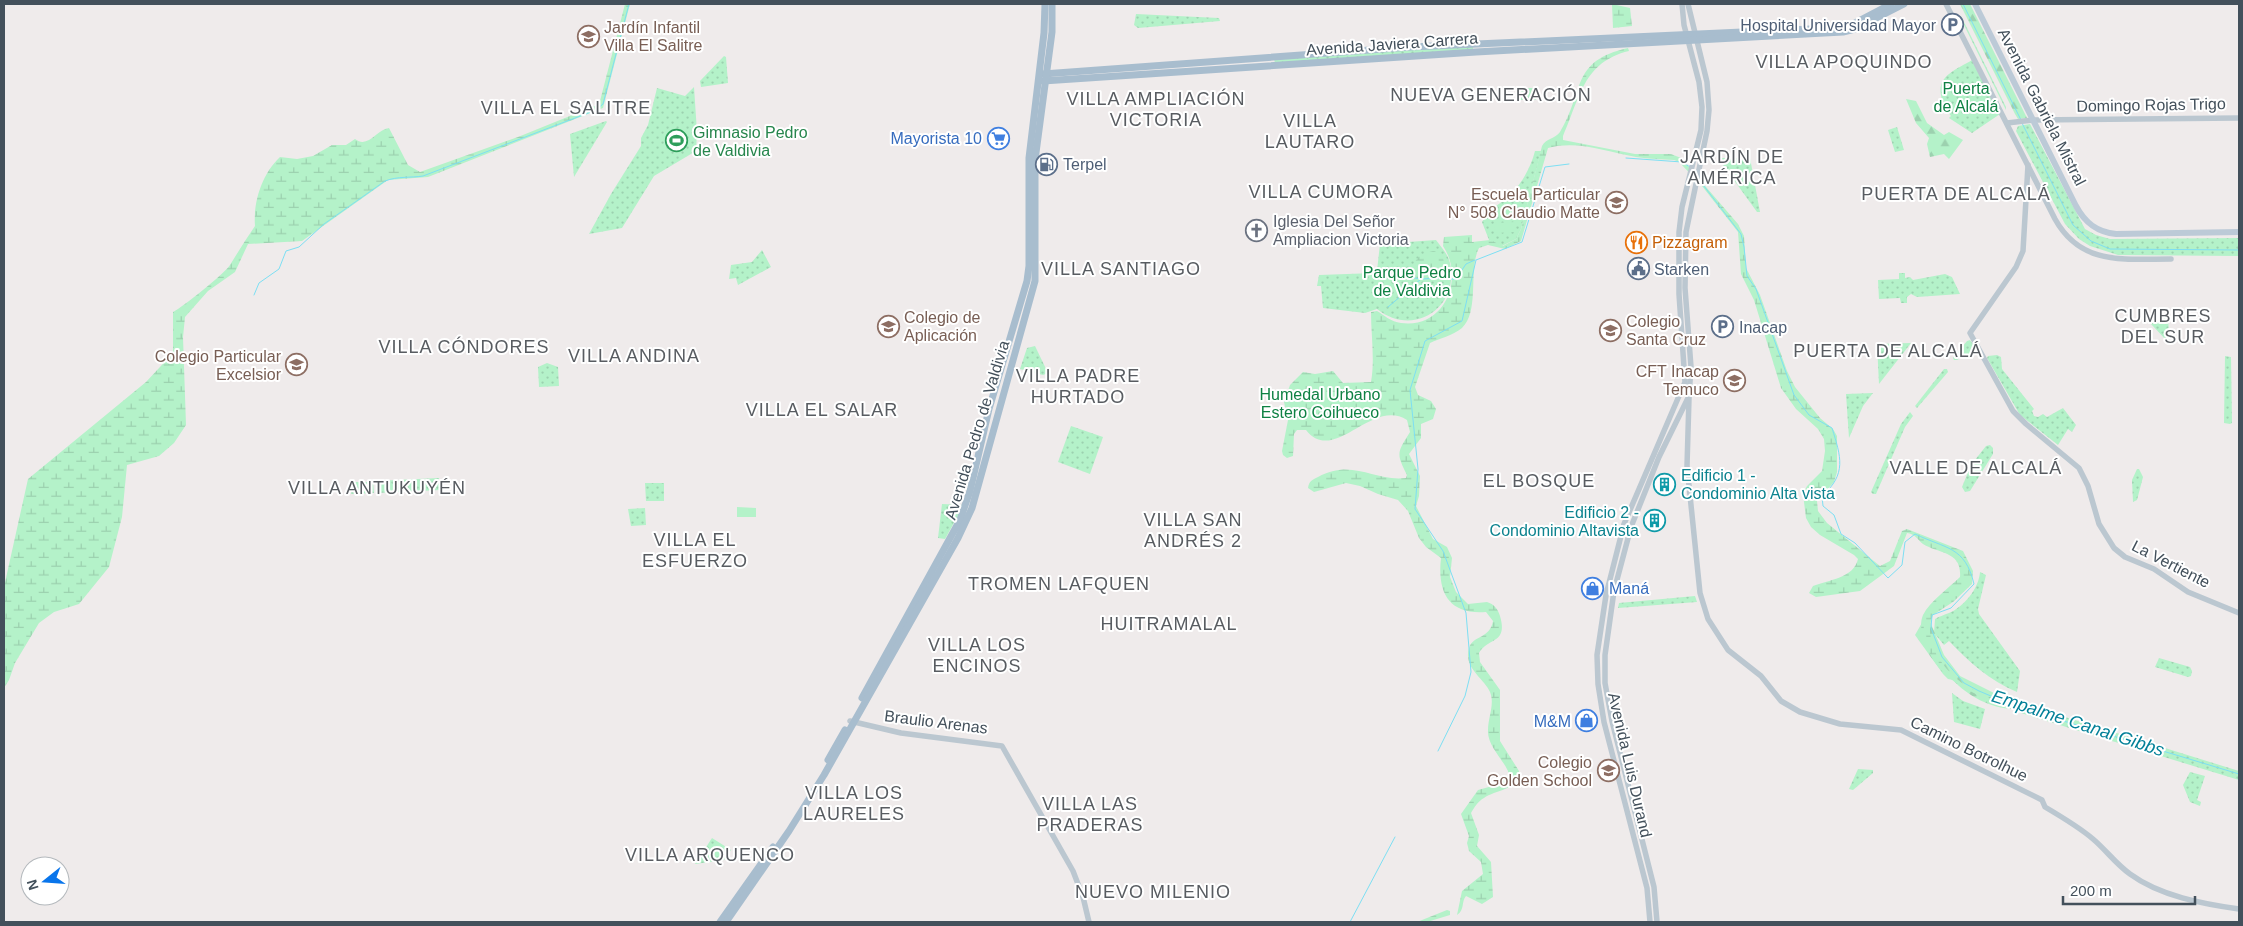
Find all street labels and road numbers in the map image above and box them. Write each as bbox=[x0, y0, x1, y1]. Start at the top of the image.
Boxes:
street label: Avenida Gabriela Mistral bbox=[1995, 26, 2089, 188]
street label: Avenida Javiera Carrera bbox=[1305, 30, 1479, 58]
street label: Domingo Rojas Trigo bbox=[2076, 95, 2226, 115]
street label: Avenida Pedro de Valdivia bbox=[942, 338, 1012, 522]
street label: La Vertiente bbox=[2129, 537, 2213, 591]
street label: Avenida Luis Durand bbox=[1605, 691, 1655, 839]
street label: Braulio Arenas bbox=[883, 707, 989, 737]
street label: Camino Botrolhue bbox=[1908, 713, 2030, 785]

